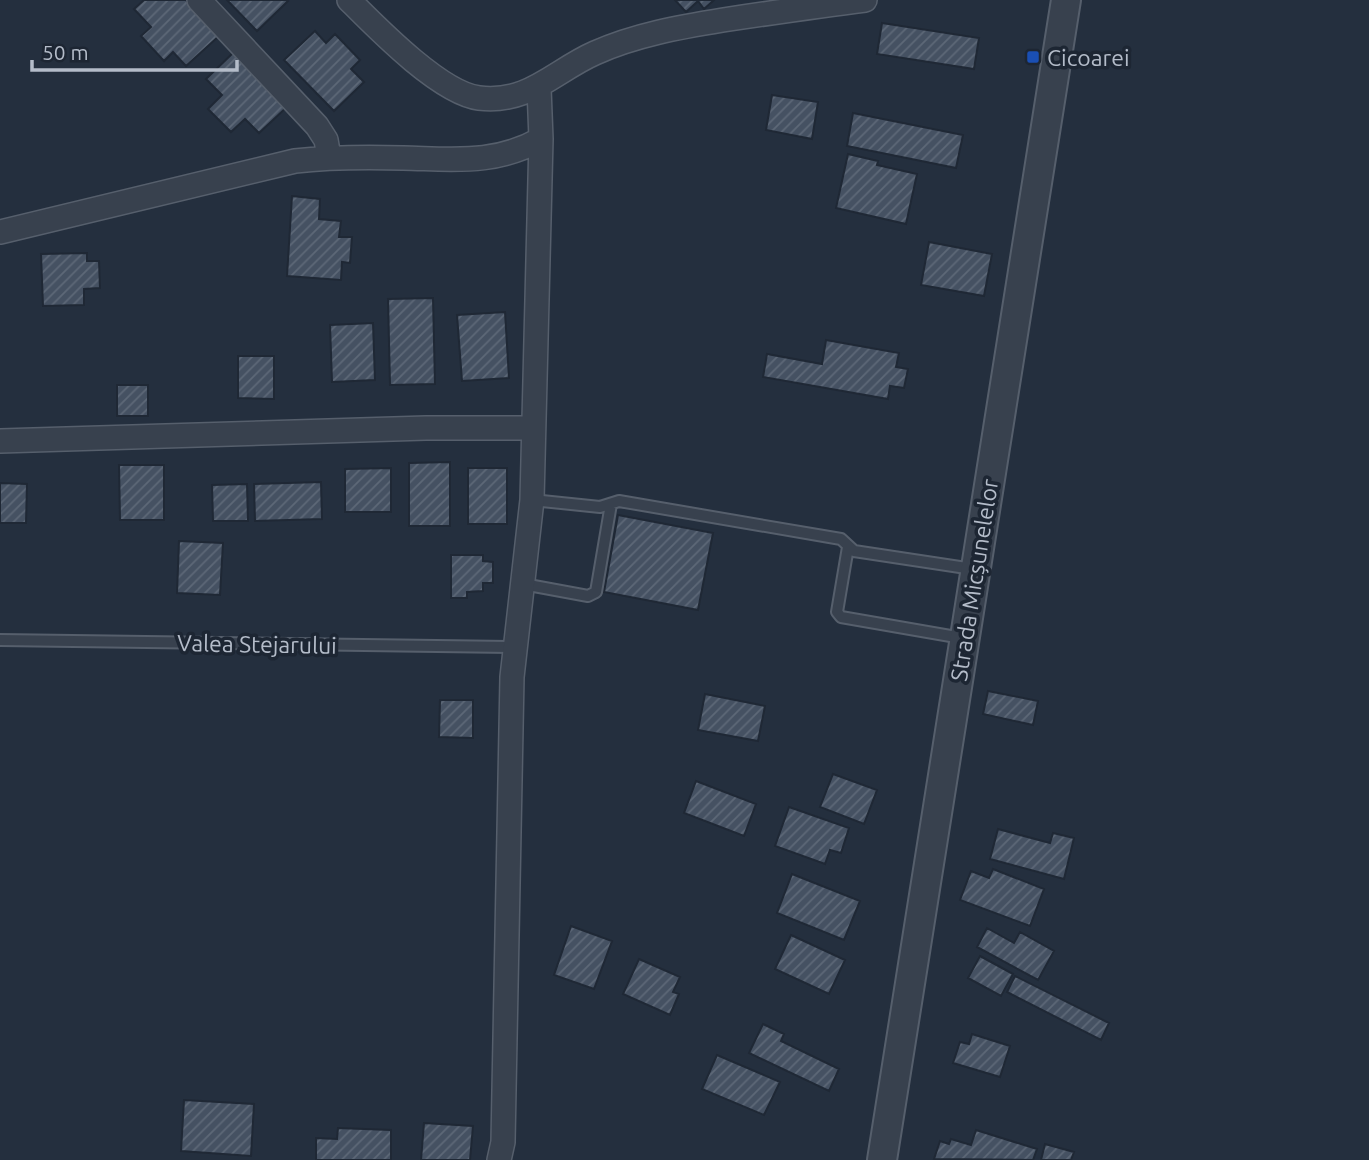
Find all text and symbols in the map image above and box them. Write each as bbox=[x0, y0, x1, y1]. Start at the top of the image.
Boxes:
scale bar bbox=[32, 28, 236, 72]
text: 50 m bbox=[42, 40, 89, 64]
place label: Cicoarei bbox=[1047, 45, 1130, 70]
marker: Cicoarei bbox=[1025, 49, 1041, 65]
street label: Strada Micșunelelor bbox=[946, 477, 1002, 683]
street label: Valea Stejarului bbox=[177, 630, 337, 658]

